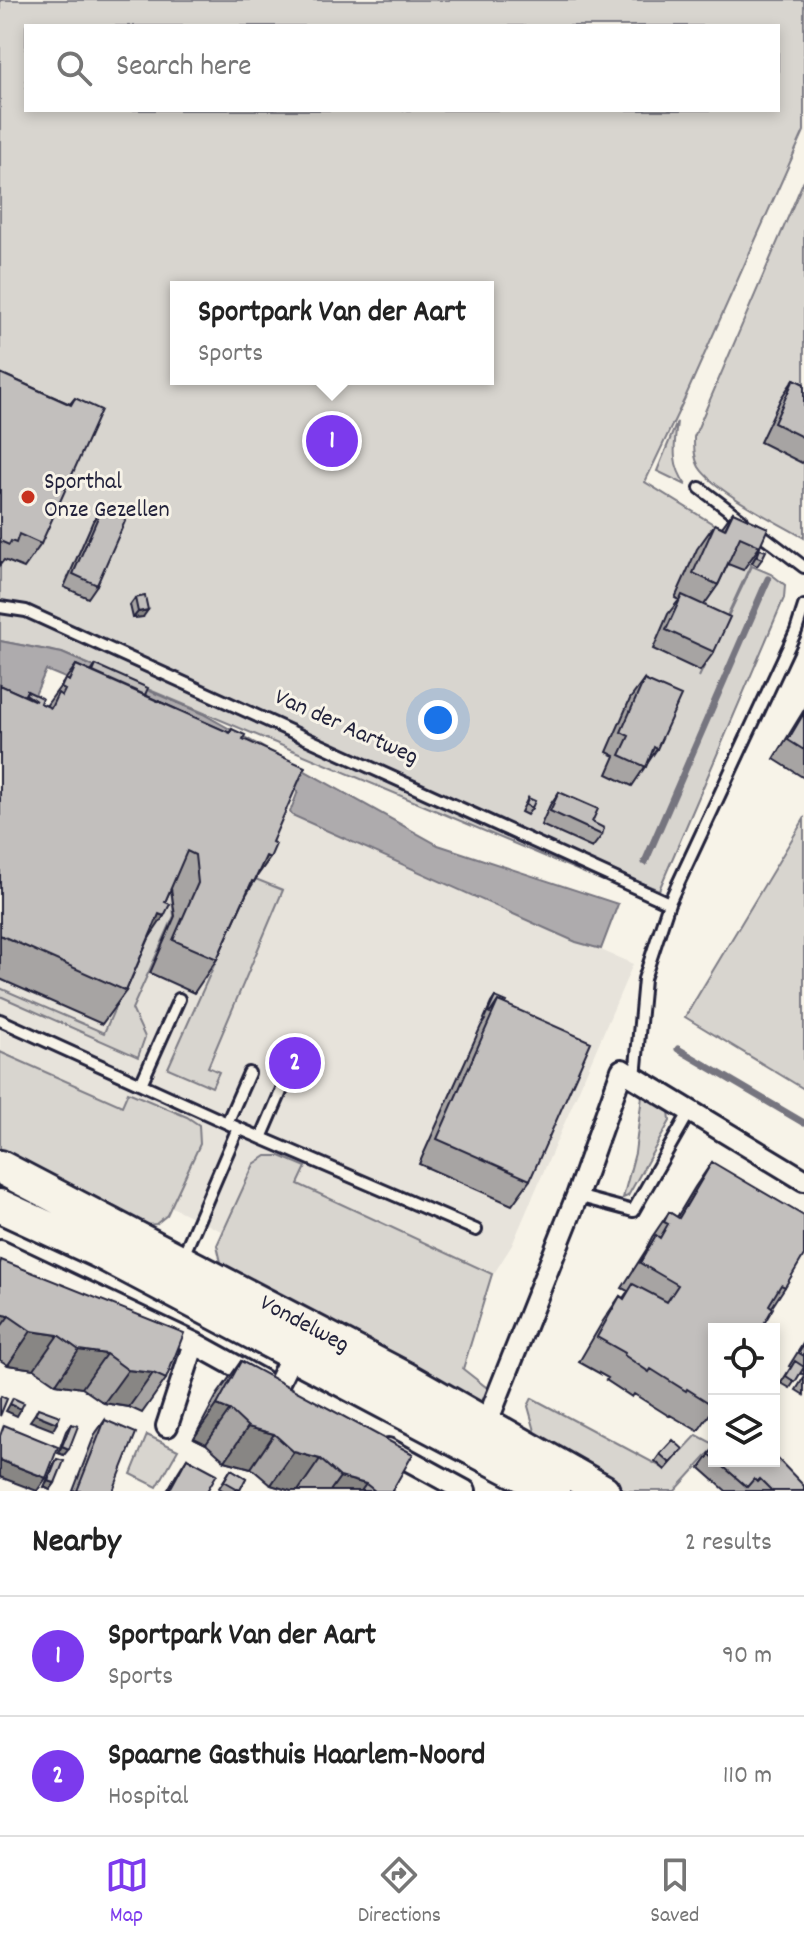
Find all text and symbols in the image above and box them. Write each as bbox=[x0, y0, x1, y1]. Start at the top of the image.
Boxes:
search box bbox=[24, 24, 780, 112]
icon: search bbox=[52, 46, 96, 90]
text: Search here bbox=[116, 47, 252, 90]
popup bbox=[170, 281, 494, 385]
text: Sportpark Van der Aart bbox=[198, 293, 466, 336]
text: Sports bbox=[198, 336, 263, 373]
pin: 1 bbox=[306, 411, 358, 471]
place label: Sporthal Onze Gezellen bbox=[44, 466, 169, 528]
marker: Sporthal Onze Gezellen bbox=[19, 488, 37, 506]
street label: Van der Aartweg bbox=[269, 681, 423, 775]
your location bbox=[418, 700, 458, 740]
pin: 2 bbox=[269, 1033, 321, 1093]
street label: Vondelweg bbox=[253, 1287, 355, 1363]
map controls bbox=[708, 1323, 780, 1467]
button: locate bbox=[708, 1323, 780, 1395]
button: layers bbox=[708, 1395, 780, 1467]
text: Nearby bbox=[32, 1519, 121, 1568]
text: 2 results bbox=[685, 1525, 772, 1562]
text: Sportpark Van der Aart bbox=[108, 1616, 376, 1659]
text: 1 bbox=[55, 1638, 61, 1675]
text: 90 m bbox=[722, 1638, 772, 1675]
text: Sports bbox=[108, 1659, 173, 1696]
text: Spaarne Gasthuis Haarlem-Noord bbox=[108, 1736, 485, 1779]
text: 2 bbox=[52, 1758, 64, 1795]
text: 110 m bbox=[723, 1758, 772, 1795]
text: Hospital bbox=[108, 1779, 189, 1816]
tab: Map bbox=[105, 1853, 149, 1932]
tab: Directions bbox=[358, 1853, 441, 1932]
tab: Saved bbox=[650, 1853, 699, 1932]

